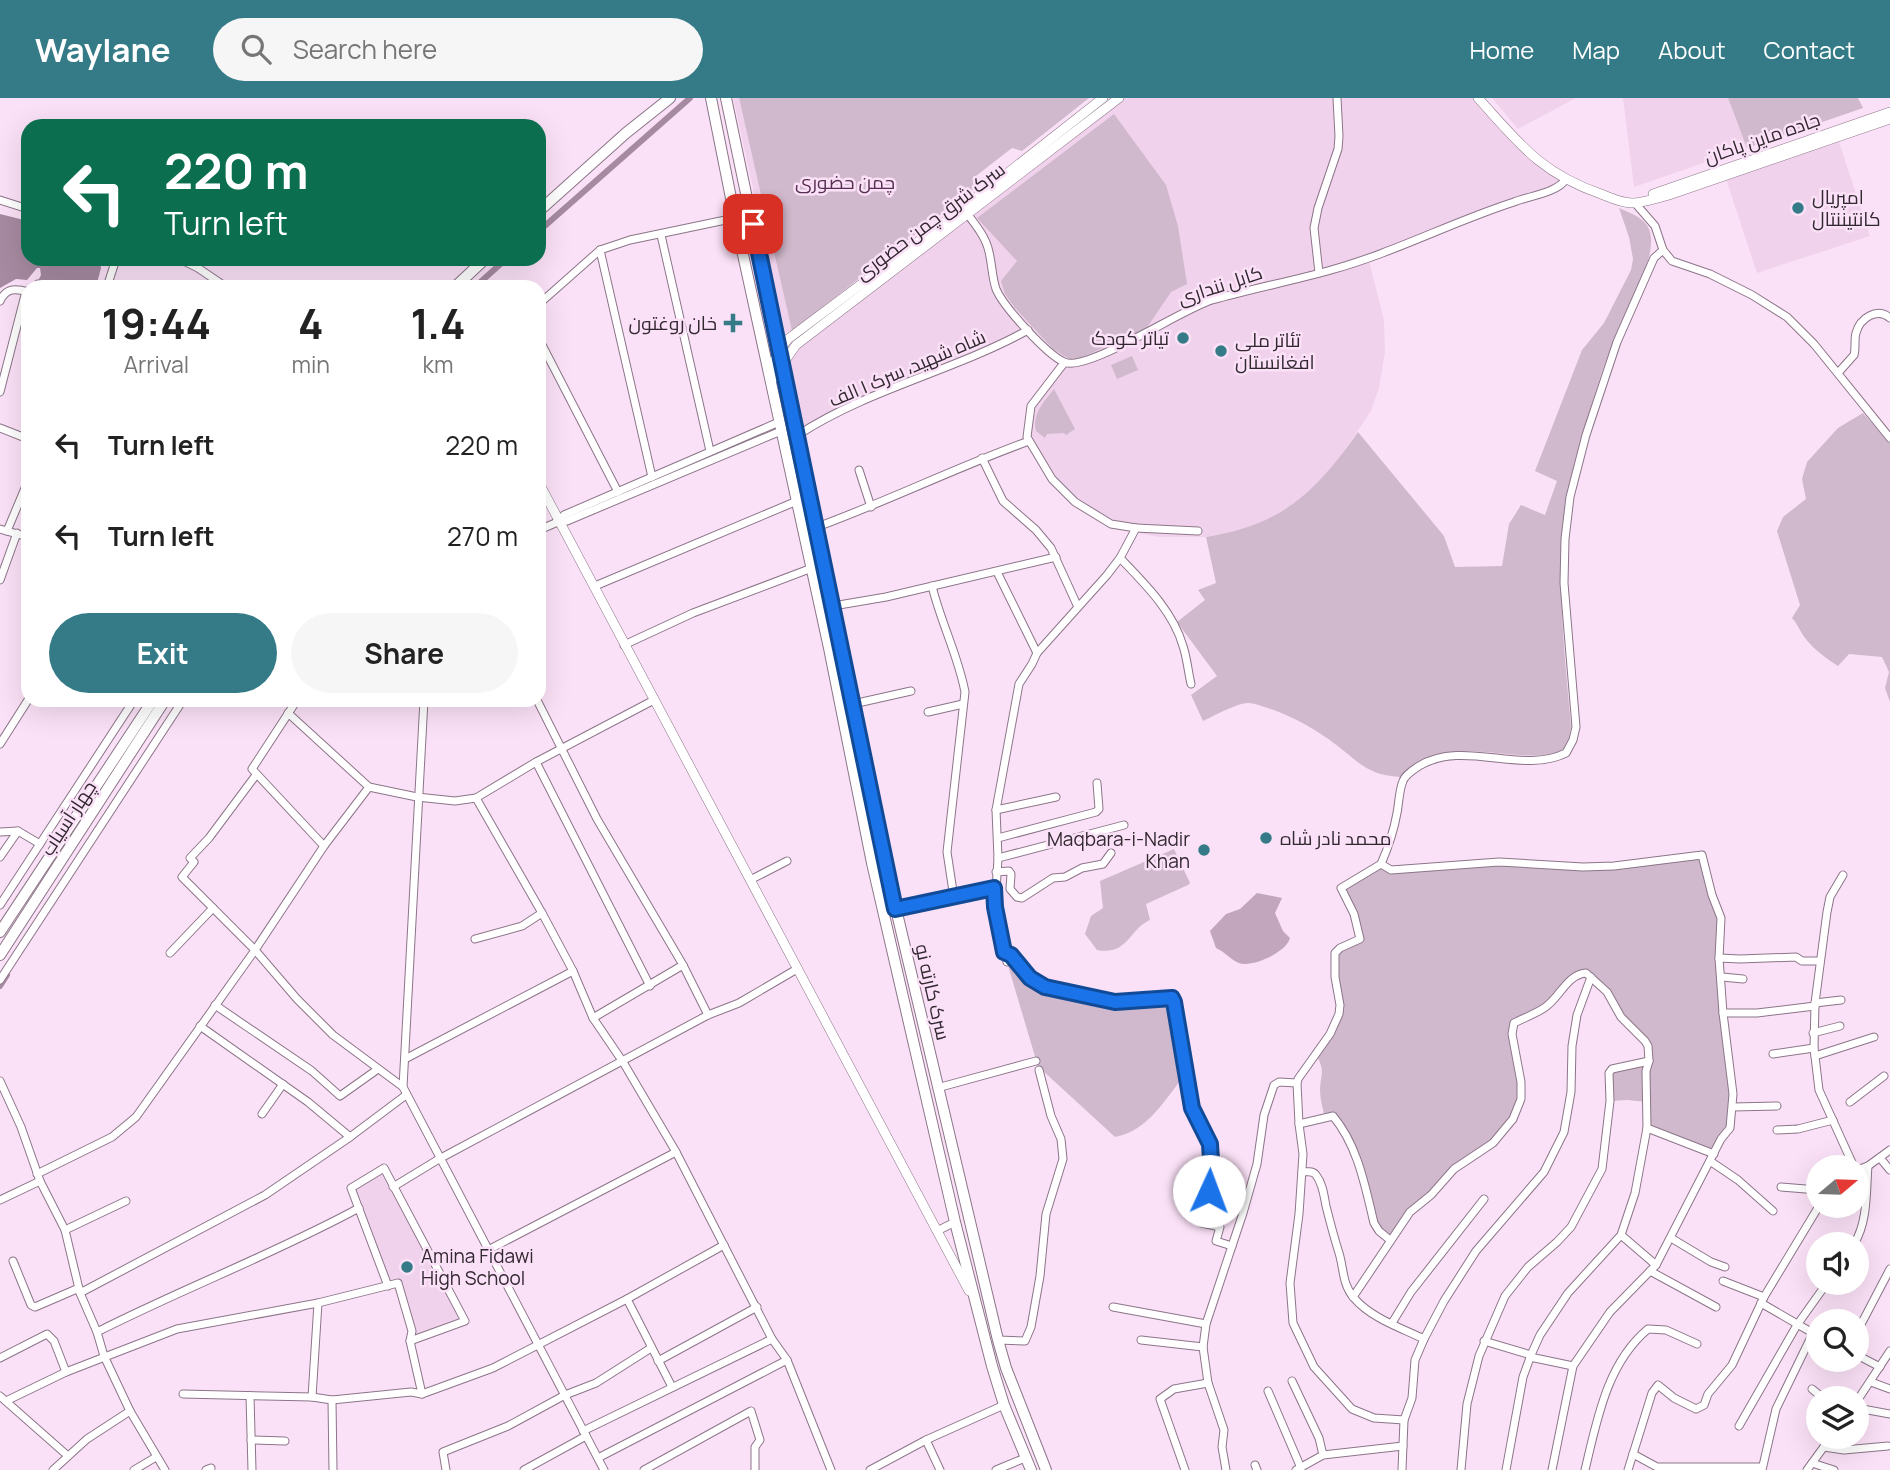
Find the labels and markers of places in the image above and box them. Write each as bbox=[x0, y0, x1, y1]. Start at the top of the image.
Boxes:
place label: امپریال کانتیننتال bbox=[1812, 184, 1881, 232]
pin bbox=[723, 194, 783, 254]
marker: امپریال کانتیننتال bbox=[1790, 200, 1806, 216]
place label: خان روغتون bbox=[629, 310, 717, 336]
marker: خان روغتون bbox=[723, 313, 743, 333]
place label: تیاتر کودک bbox=[1091, 325, 1169, 351]
place label: تئاتر ملی افغانستان bbox=[1235, 327, 1315, 375]
marker: تیاتر کودک bbox=[1175, 330, 1191, 346]
marker: تئاتر ملی افغانستان bbox=[1213, 343, 1229, 359]
place label: محمد نادر شاه bbox=[1280, 825, 1392, 851]
place label: Maqbara-i-Nadir Khan bbox=[1047, 826, 1190, 874]
marker: محمد نادر شاه bbox=[1258, 830, 1274, 846]
marker: Maqbara-i-Nadir Khan bbox=[1196, 842, 1212, 858]
place label: Amina Fidawi High School bbox=[421, 1243, 534, 1291]
marker: Amina Fidawi High School bbox=[399, 1259, 415, 1275]

